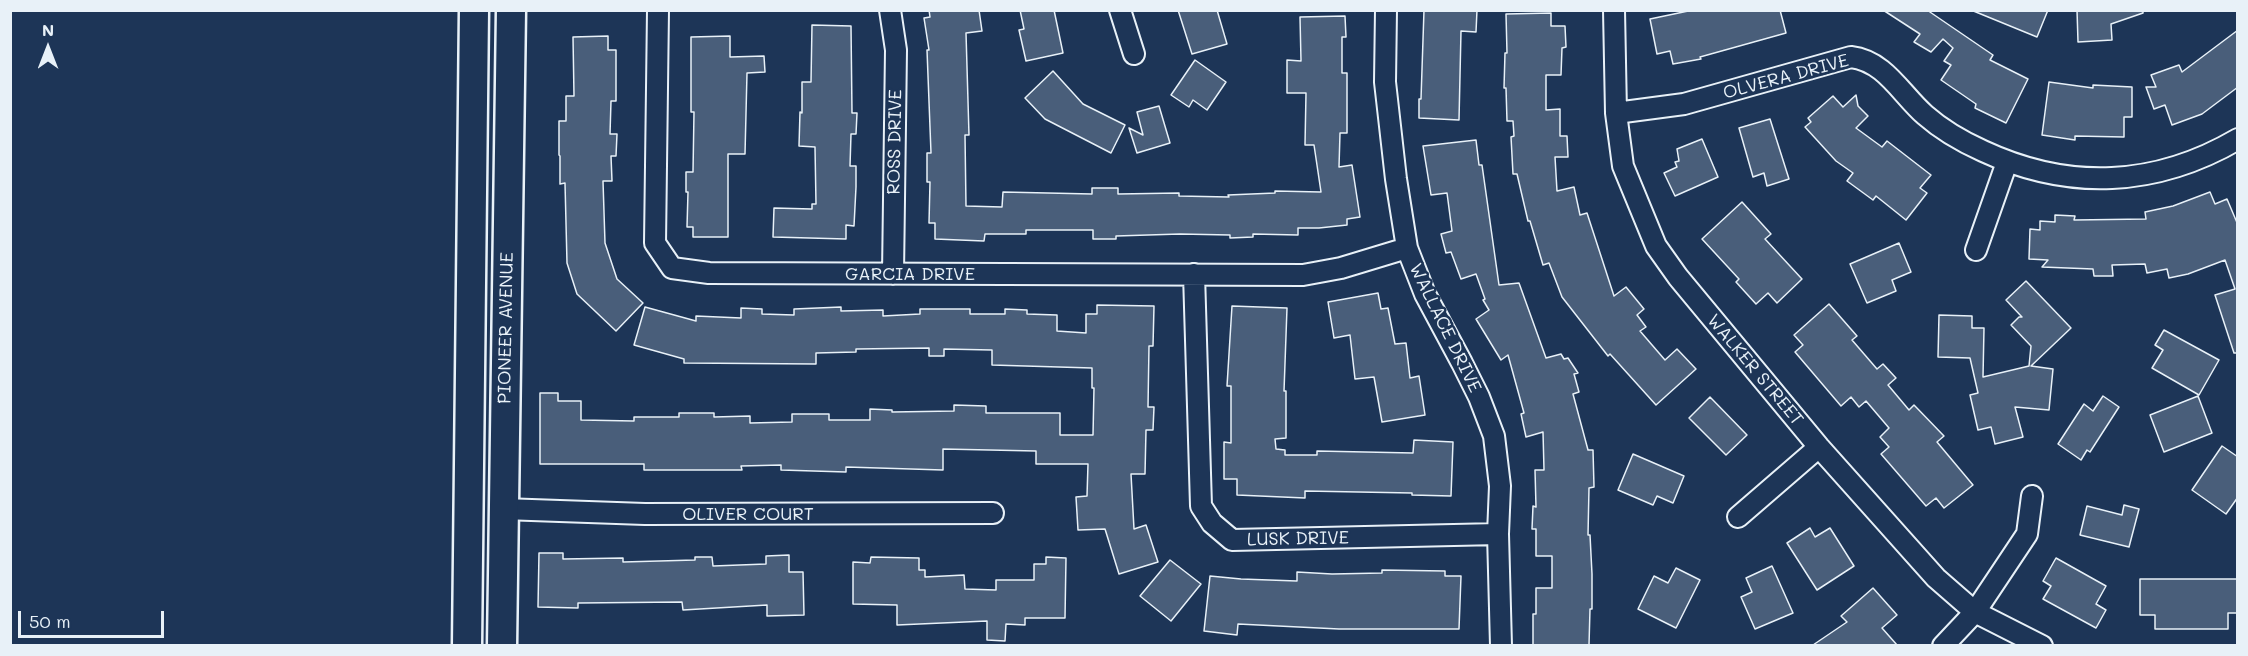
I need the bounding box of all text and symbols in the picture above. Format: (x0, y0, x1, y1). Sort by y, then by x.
north arrow (18, 18, 78, 78)
text: N (42, 19, 54, 40)
street label: OLVERA DRIVE (1721, 50, 1851, 104)
street label: ROSS DRIVE (883, 89, 907, 195)
street label: PIONEER AVENUE (494, 252, 518, 404)
street label: WALLACE DRIVE (1404, 260, 1486, 396)
street label: GARCIA DRIVE (845, 263, 975, 285)
street label: WALKER STREET (1702, 310, 1808, 430)
street label: OLIVER COURT (682, 503, 814, 525)
street label: LUSK DRIVE (1247, 527, 1349, 551)
scale bar (21, 599, 166, 637)
text: 50 m (29, 609, 71, 633)

